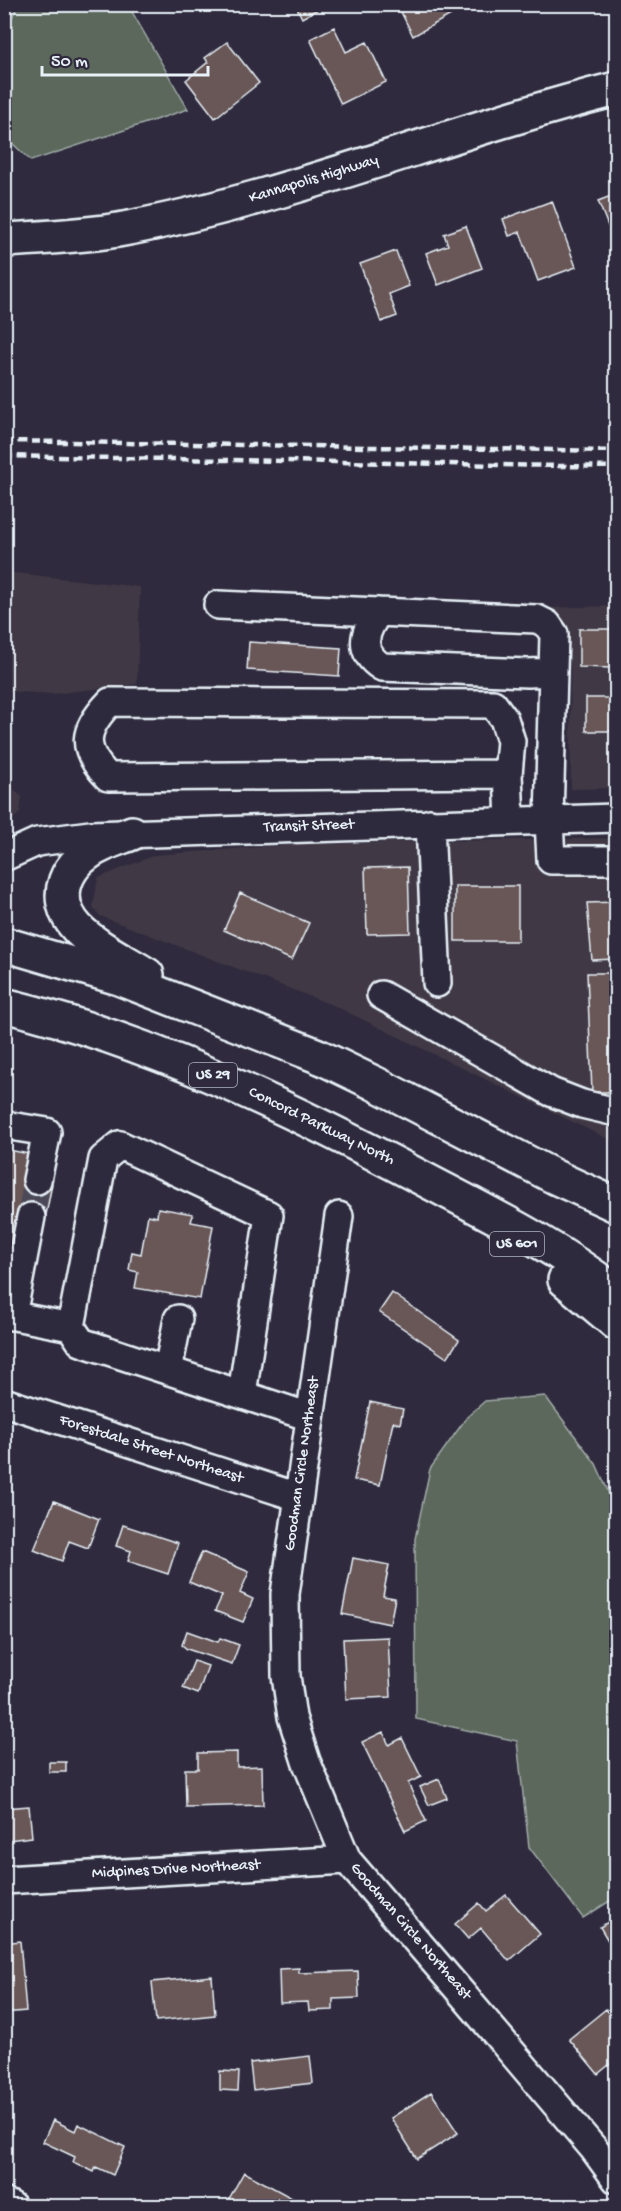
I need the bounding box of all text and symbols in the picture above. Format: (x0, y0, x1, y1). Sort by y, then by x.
scale bar (42, 39, 208, 77)
text: 50 m (51, 52, 88, 73)
street label: Kannapolis Highway (247, 151, 381, 209)
street label: Transit Street (262, 816, 356, 838)
road number: US 29 (189, 1063, 237, 1087)
street label: Concord Parkway North (245, 1083, 397, 1171)
road number: US 601 (490, 1232, 544, 1256)
street label: Goodman Circle Northeast (281, 1374, 325, 1552)
street label: Forestdale Street Northeast (56, 1411, 247, 1489)
street label: Midpines Drive Northeast (91, 1856, 262, 1884)
street label: Goodman Circle Northeast (345, 1859, 476, 2006)

